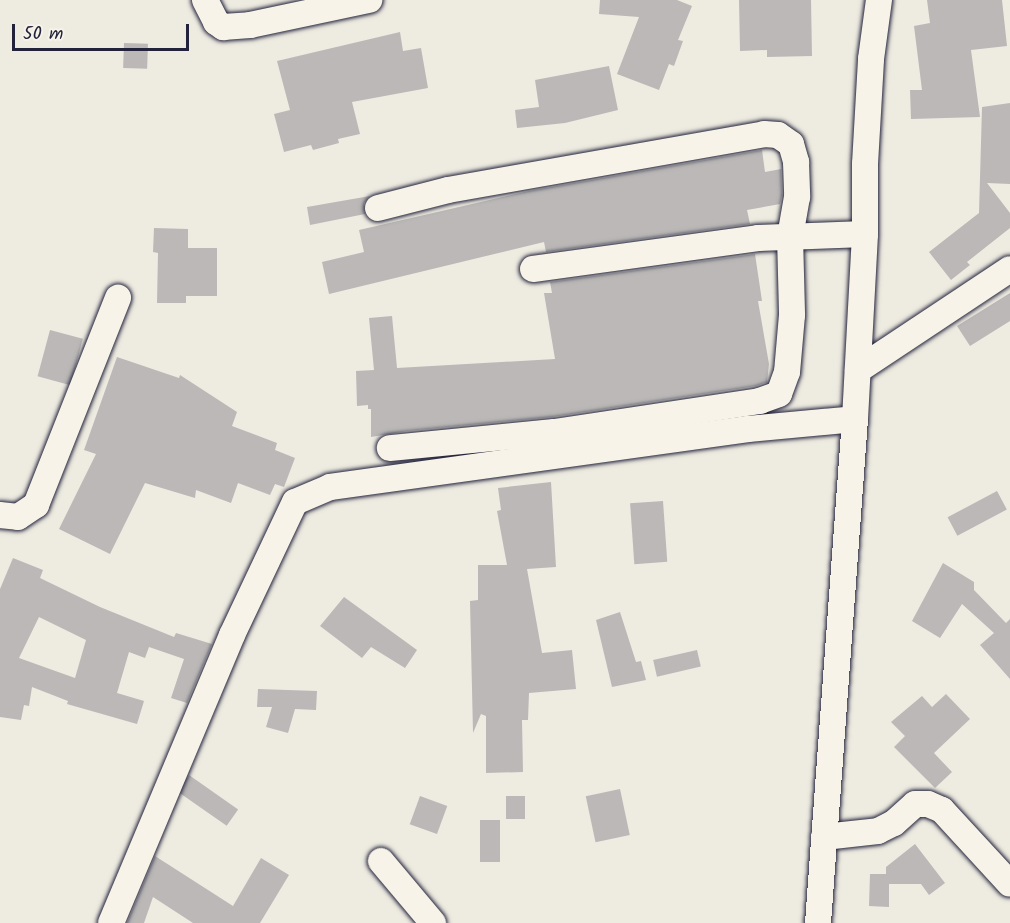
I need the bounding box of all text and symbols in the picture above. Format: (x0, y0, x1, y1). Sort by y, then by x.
scale bar (15, 12, 192, 50)
text: 50 m (23, 20, 63, 49)

